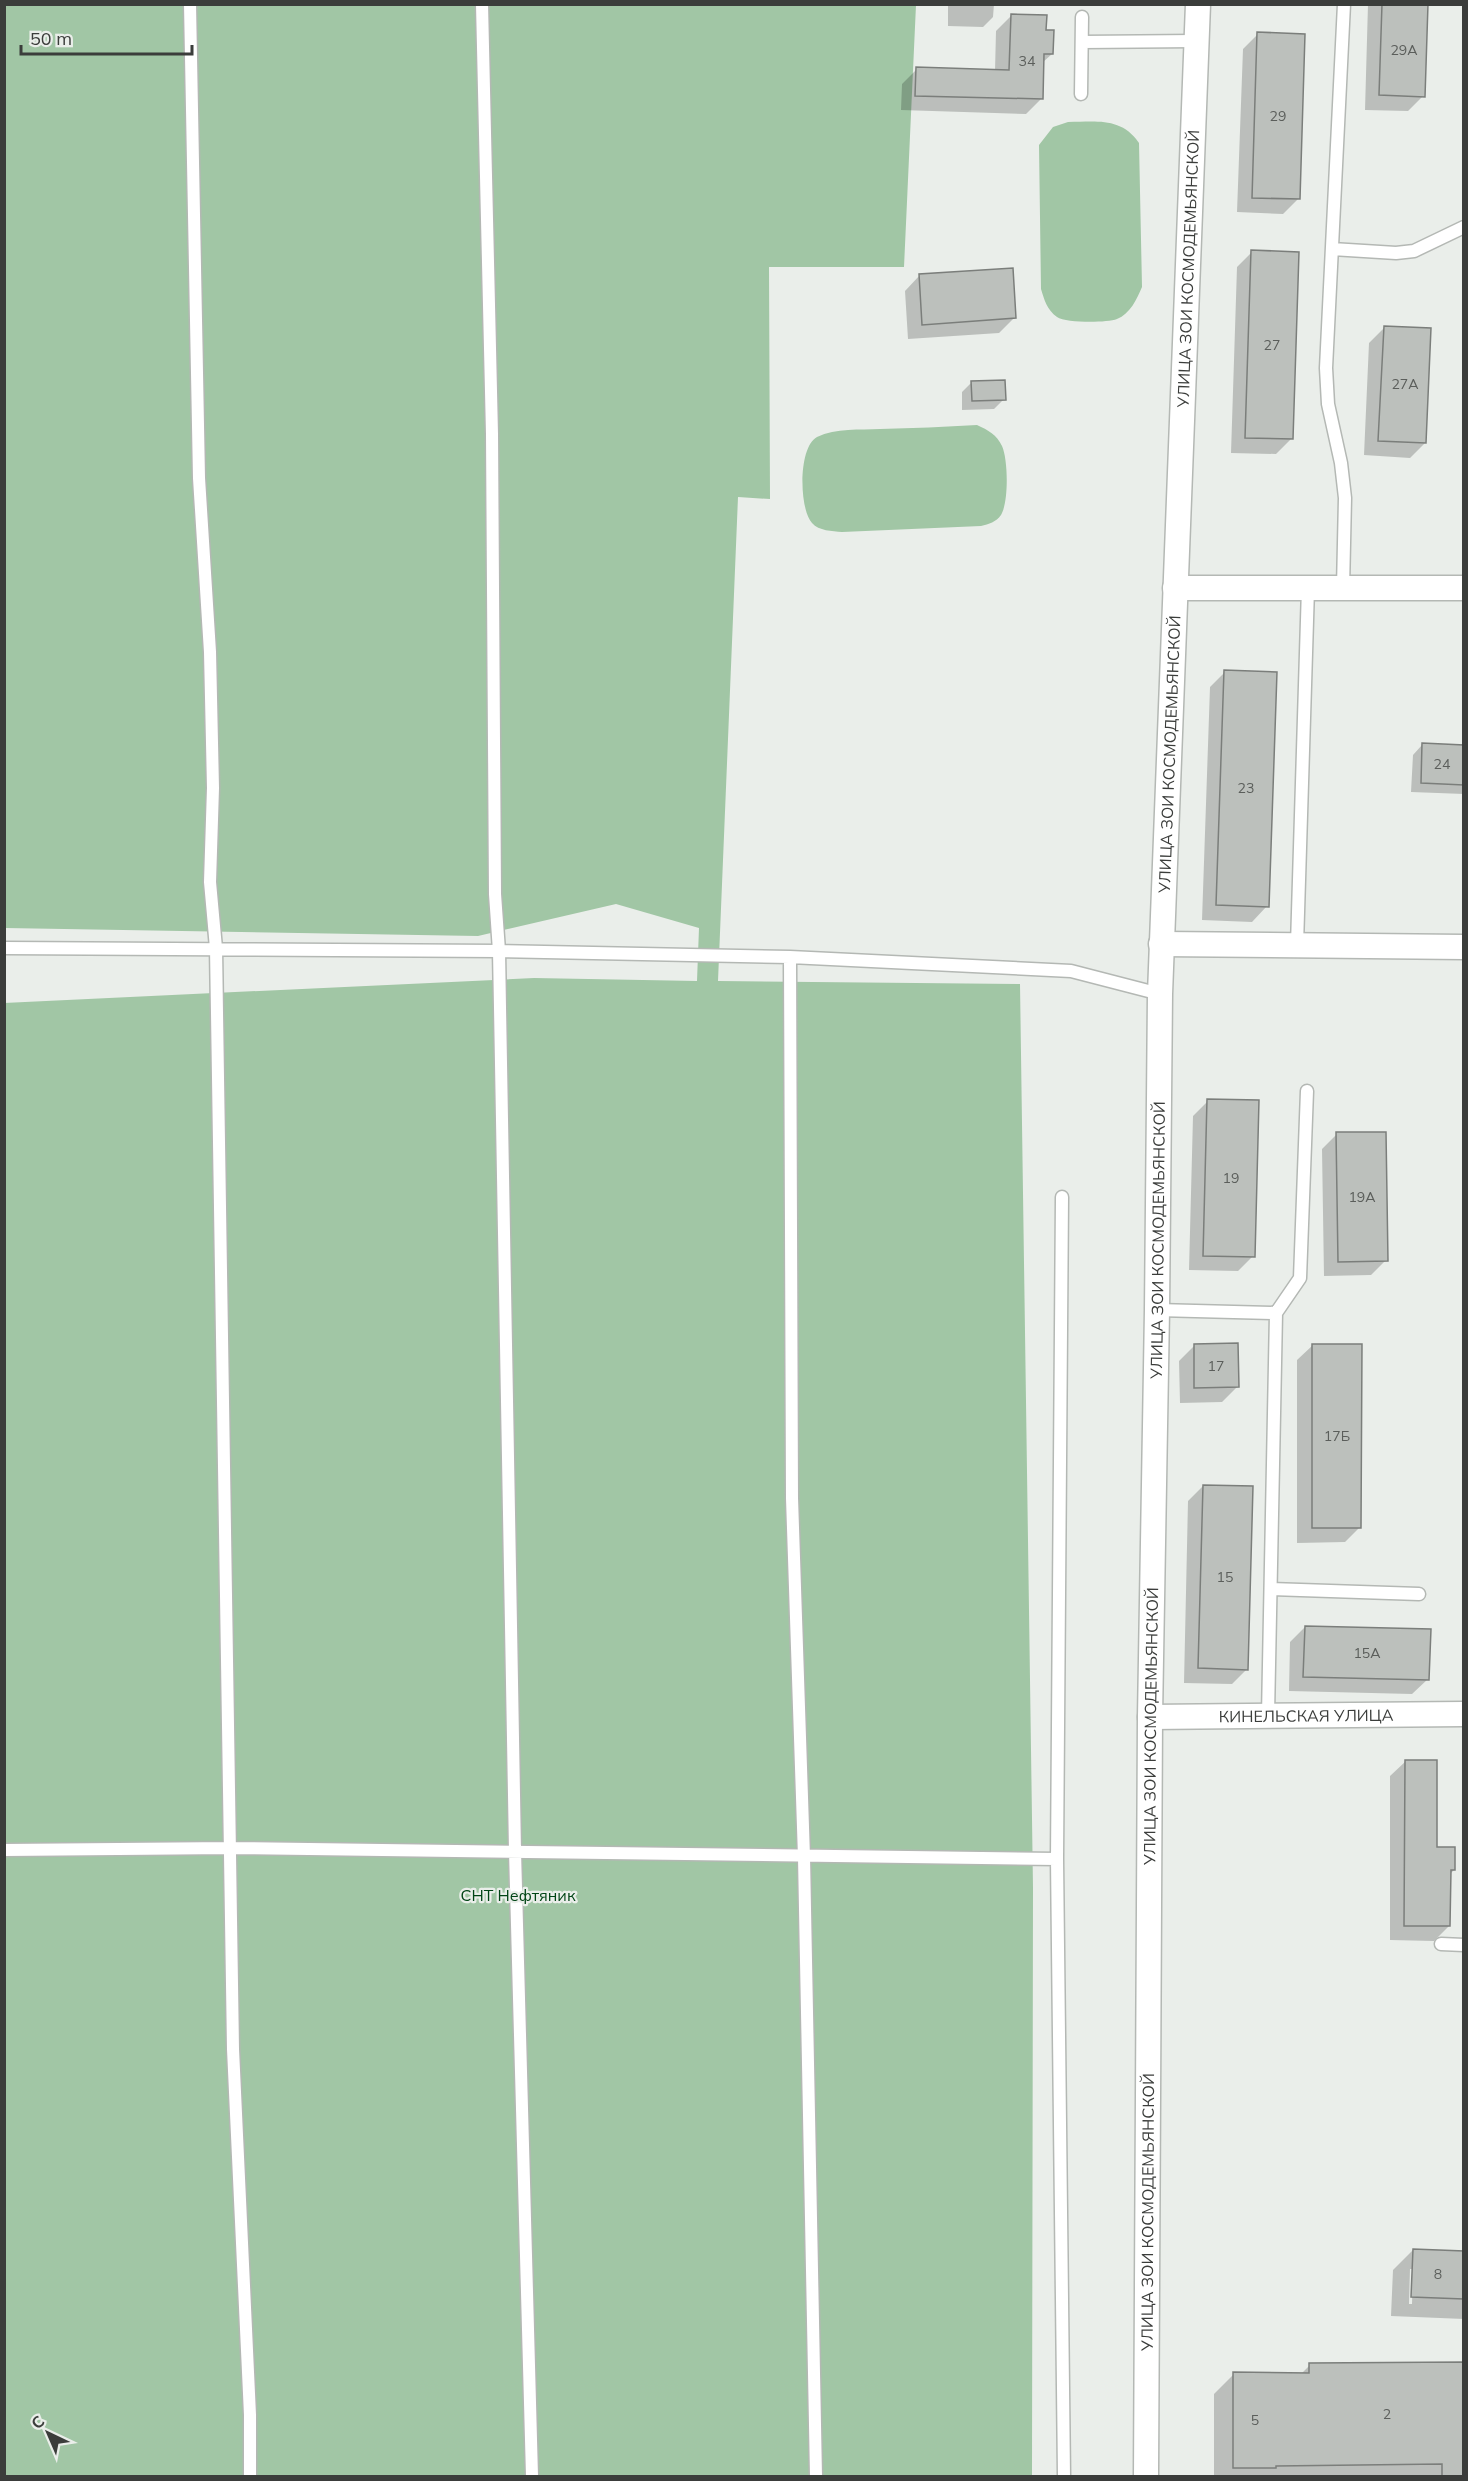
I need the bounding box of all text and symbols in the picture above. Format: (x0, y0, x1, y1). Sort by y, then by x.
scale bar (21, 18, 192, 56)
text: 50 m (30, 27, 72, 50)
house number: 29А (1390, 41, 1418, 59)
house number: 34 (1019, 52, 1036, 70)
house number: 29 (1270, 107, 1286, 125)
street label: УЛИЦА ЗОИ КОСМОДЕМЬЯНСКОЙ (1172, 129, 1203, 409)
house number: 27 (1264, 336, 1280, 354)
house number: 27А (1391, 375, 1419, 393)
street label: УЛИЦА ЗОИ КОСМОДЕМЬЯНСКОЙ (1154, 615, 1185, 894)
house number: 24 (1434, 755, 1451, 773)
house number: 23 (1238, 779, 1254, 797)
street label: УЛИЦА ЗОИ КОСМОДЕМЬЯНСКОЙ (1146, 1101, 1169, 1380)
house number: 19 (1223, 1169, 1239, 1187)
house number: 19А (1348, 1188, 1376, 1206)
house number: 17 (1208, 1357, 1224, 1375)
house number: 17Б (1324, 1427, 1350, 1445)
house number: 15 (1217, 1568, 1233, 1586)
street label: УЛИЦА ЗОИ КОСМОДЕМЬЯНСКОЙ (1139, 1587, 1162, 1866)
house number: 15А (1353, 1644, 1381, 1662)
street label: КИНЕЛЬСКАЯ УЛИЦА (1219, 1705, 1394, 1726)
park label: СНТ Нефтяник (461, 1885, 576, 1905)
street label: УЛИЦА ЗОИ КОСМОДЕМЬЯНСКОЙ (1137, 2073, 1158, 2352)
house number: 8 (1434, 2265, 1442, 2283)
north arrow (18, 2403, 78, 2463)
house number: 2 (1383, 2405, 1391, 2423)
text: С (27, 2411, 48, 2433)
house number: 5 (1251, 2411, 1259, 2429)

